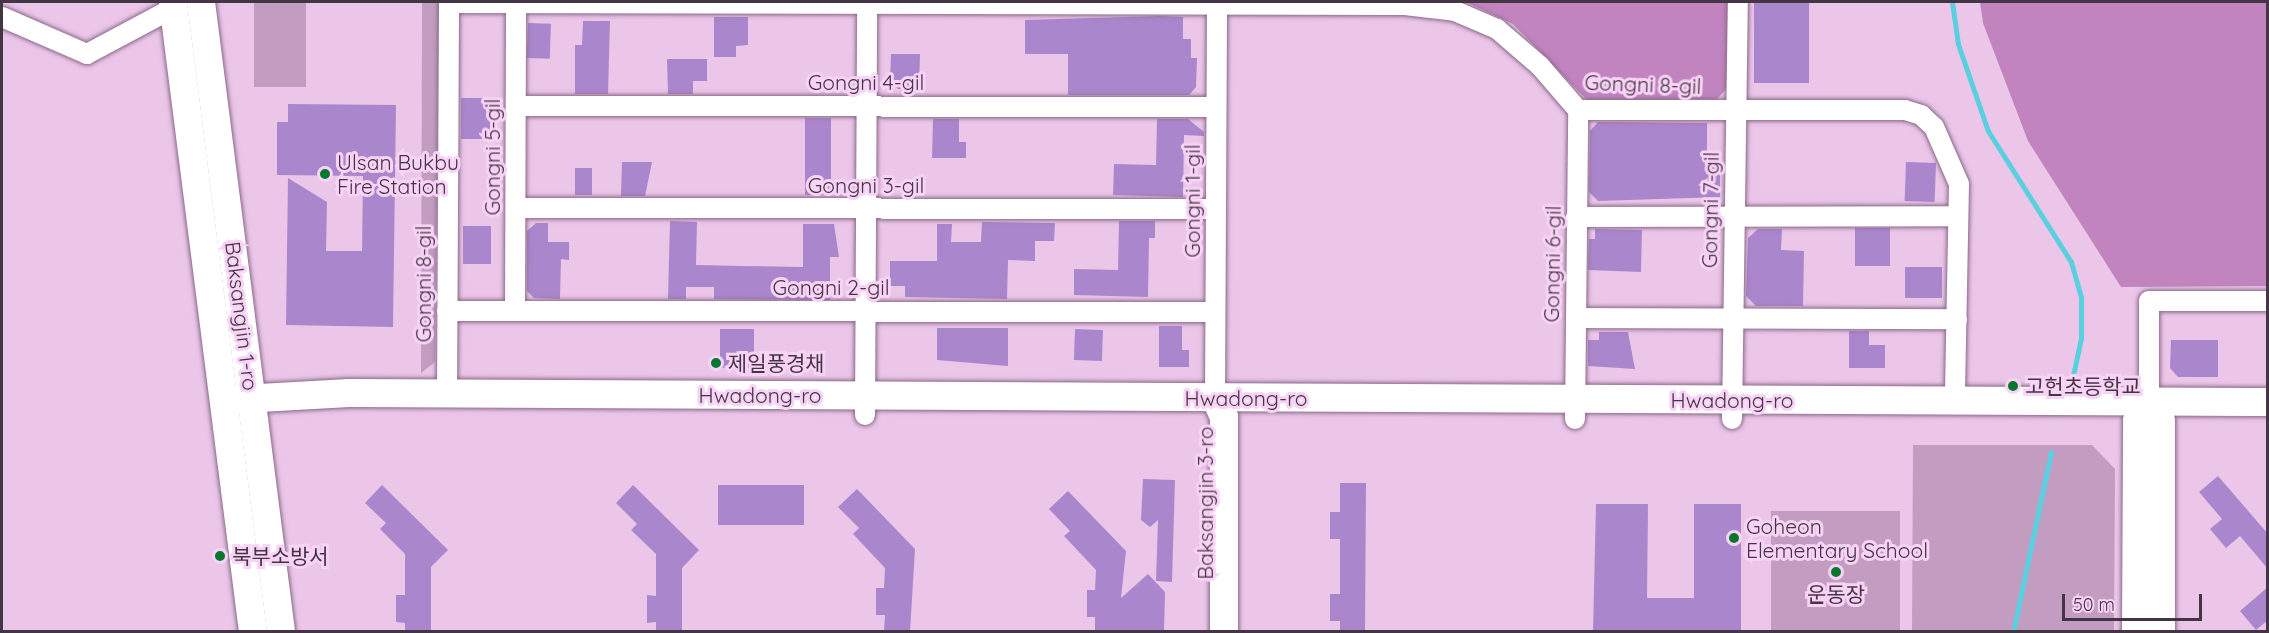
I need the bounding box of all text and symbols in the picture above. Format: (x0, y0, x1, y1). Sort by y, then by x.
street label: Gongni 4-gil (808, 69, 924, 95)
street label: Gongni 8-gil (1584, 69, 1702, 99)
street label: Gongni 5-gil (479, 99, 505, 215)
street label: Gongni 1-gil (1179, 144, 1205, 258)
place label: Ulsan Bukbu Fire Station (337, 149, 459, 199)
street label: Gongni 7-gil (1696, 152, 1724, 268)
marker: Ulsan Bukbu Fire Station (318, 167, 332, 181)
street label: Gongni 3-gil (808, 172, 924, 198)
street label: Gongni 6-gil (1538, 205, 1566, 323)
street label: Gongni 8-gil (410, 226, 436, 342)
street label: Baksangjin 1-ro (220, 240, 264, 392)
street label: Gongni 2-gil (772, 274, 890, 300)
place label: 제일풍경채 (728, 350, 825, 376)
marker: 제일풍경채 (709, 356, 723, 370)
place label: 고헌초등학교 (2025, 373, 2141, 399)
marker: 고헌초등학교 (2006, 379, 2020, 393)
street label: Hwadong-ro (699, 382, 821, 408)
street label: Hwadong-ro (1185, 385, 1307, 411)
street label: Hwadong-ro (1671, 387, 1793, 413)
street label: Baksangjin 3-ro (1192, 426, 1218, 580)
place label: Goheon Elementary School (1746, 513, 1928, 563)
marker: Goheon Elementary School (1727, 531, 1741, 545)
place label: 북부소방서 (232, 543, 329, 569)
marker: 북부소방서 (213, 549, 227, 563)
marker: 운동장 (1829, 565, 1843, 579)
place label: 운동장 (1807, 581, 1865, 607)
scale bar (2065, 582, 2204, 620)
text: 50 m (2073, 593, 2115, 616)

